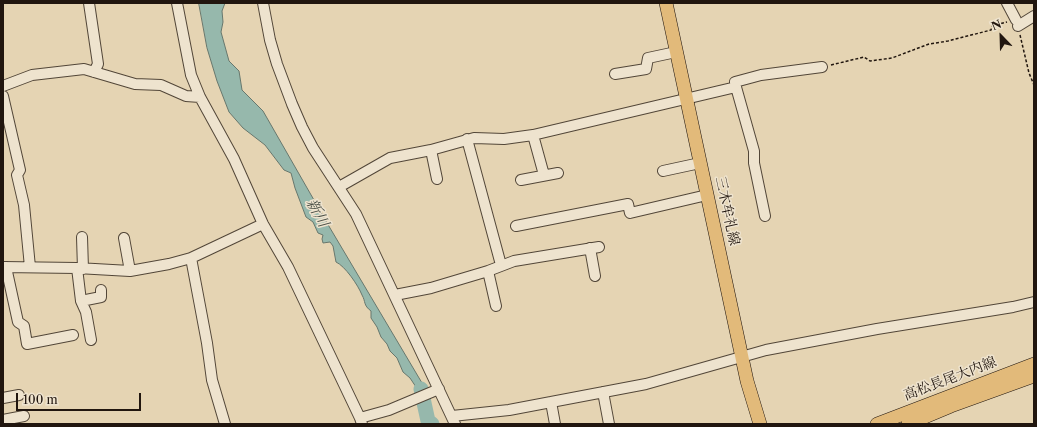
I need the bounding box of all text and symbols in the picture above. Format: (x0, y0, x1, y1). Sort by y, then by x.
north arrow (981, 16, 1021, 56)
text: N (989, 17, 1003, 33)
street label: 三木牟礼線 (712, 175, 742, 247)
water label: 新川 (302, 196, 332, 230)
street label: 高松長尾大内線 (901, 354, 999, 404)
scale bar (18, 385, 143, 411)
text: 100 m (23, 392, 58, 407)

